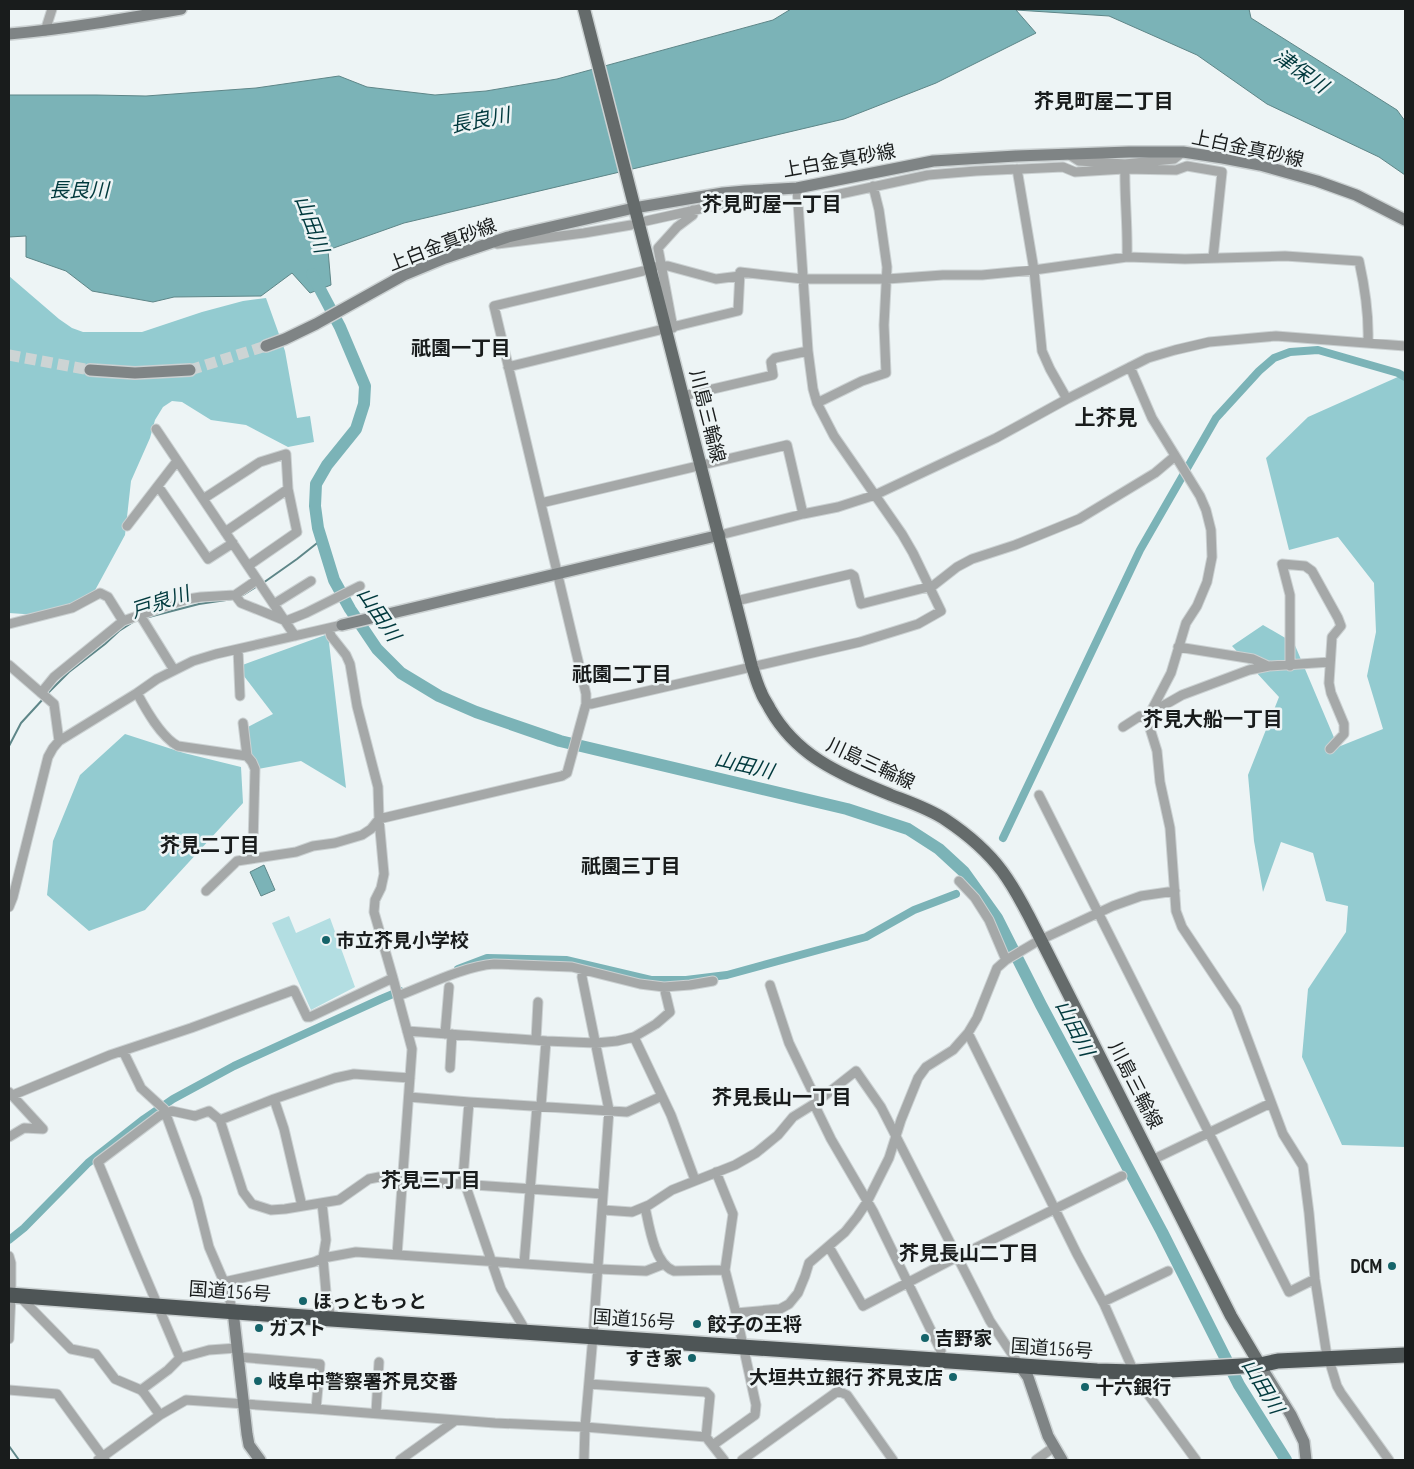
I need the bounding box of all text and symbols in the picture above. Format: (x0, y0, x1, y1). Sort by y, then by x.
water label: 津保川 (1269, 43, 1335, 100)
district label: 芥見町屋二丁目 (1034, 88, 1174, 114)
water label: 長良川 (448, 101, 514, 138)
street label: 上白金真砂線 (1190, 124, 1306, 172)
street label: 上白金真砂線 (781, 138, 897, 182)
water label: 長良川 (49, 177, 111, 203)
water label: 山田川 (289, 191, 336, 259)
district label: 芥見町屋一丁目 (702, 191, 842, 217)
street label: 上白金真砂線 (384, 212, 500, 276)
district label: 祇園一丁目 (411, 335, 511, 361)
street label: 川島三輪線 (685, 367, 731, 465)
district label: 上芥見 (1075, 404, 1138, 431)
water label: 戸泉川 (127, 580, 194, 624)
water label: 山田川 (351, 582, 408, 648)
district label: 祇園二丁目 (572, 661, 672, 687)
district label: 芥見大船一丁目 (1143, 706, 1283, 732)
street label: 川島三輪線 (823, 732, 919, 794)
water label: 山田川 (712, 746, 778, 785)
district label: 芥見二丁目 (160, 832, 260, 858)
district label: 祇園三丁目 (581, 853, 681, 879)
place label: 市立芥見小学校 (336, 928, 469, 952)
marker: 市立芥見小学校 (320, 934, 332, 946)
water label: 山田川 (1050, 995, 1101, 1062)
street label: 川島三輪線 (1104, 1037, 1168, 1133)
district label: 芥見長山一丁目 (712, 1084, 852, 1110)
district label: 芥見三丁目 (381, 1167, 481, 1193)
district label: 芥見長山二丁目 (899, 1240, 1039, 1266)
place label: DCM (1351, 1254, 1382, 1278)
marker: DCM (1386, 1260, 1398, 1272)
street label: 国道156号 (188, 1276, 272, 1306)
place label: ほっともっと (313, 1289, 427, 1313)
marker: ほっともっと (297, 1295, 309, 1307)
street label: 国道156号 (592, 1304, 676, 1334)
place label: 餃子の王将 (707, 1312, 802, 1336)
place label: ガスト (269, 1316, 326, 1340)
marker: 餃子の王将 (691, 1318, 703, 1330)
marker: ガスト (253, 1322, 265, 1334)
place label: 吉野家 (935, 1326, 992, 1350)
marker: 吉野家 (919, 1332, 931, 1344)
street label: 国道156号 (1010, 1333, 1094, 1363)
place label: すき家 (625, 1346, 682, 1370)
marker: すき家 (686, 1352, 698, 1364)
water label: 山田川 (1236, 1354, 1291, 1420)
place label: 大垣共立銀行 芥見支店 (749, 1365, 943, 1389)
place label: 岐阜中警察署芥見交番 (268, 1369, 458, 1393)
marker: 大垣共立銀行 芥見支店 (947, 1371, 959, 1383)
marker: 岐阜中警察署芥見交番 (252, 1375, 264, 1387)
place label: 十六銀行 (1095, 1375, 1171, 1399)
marker: 十六銀行 (1079, 1381, 1091, 1393)

